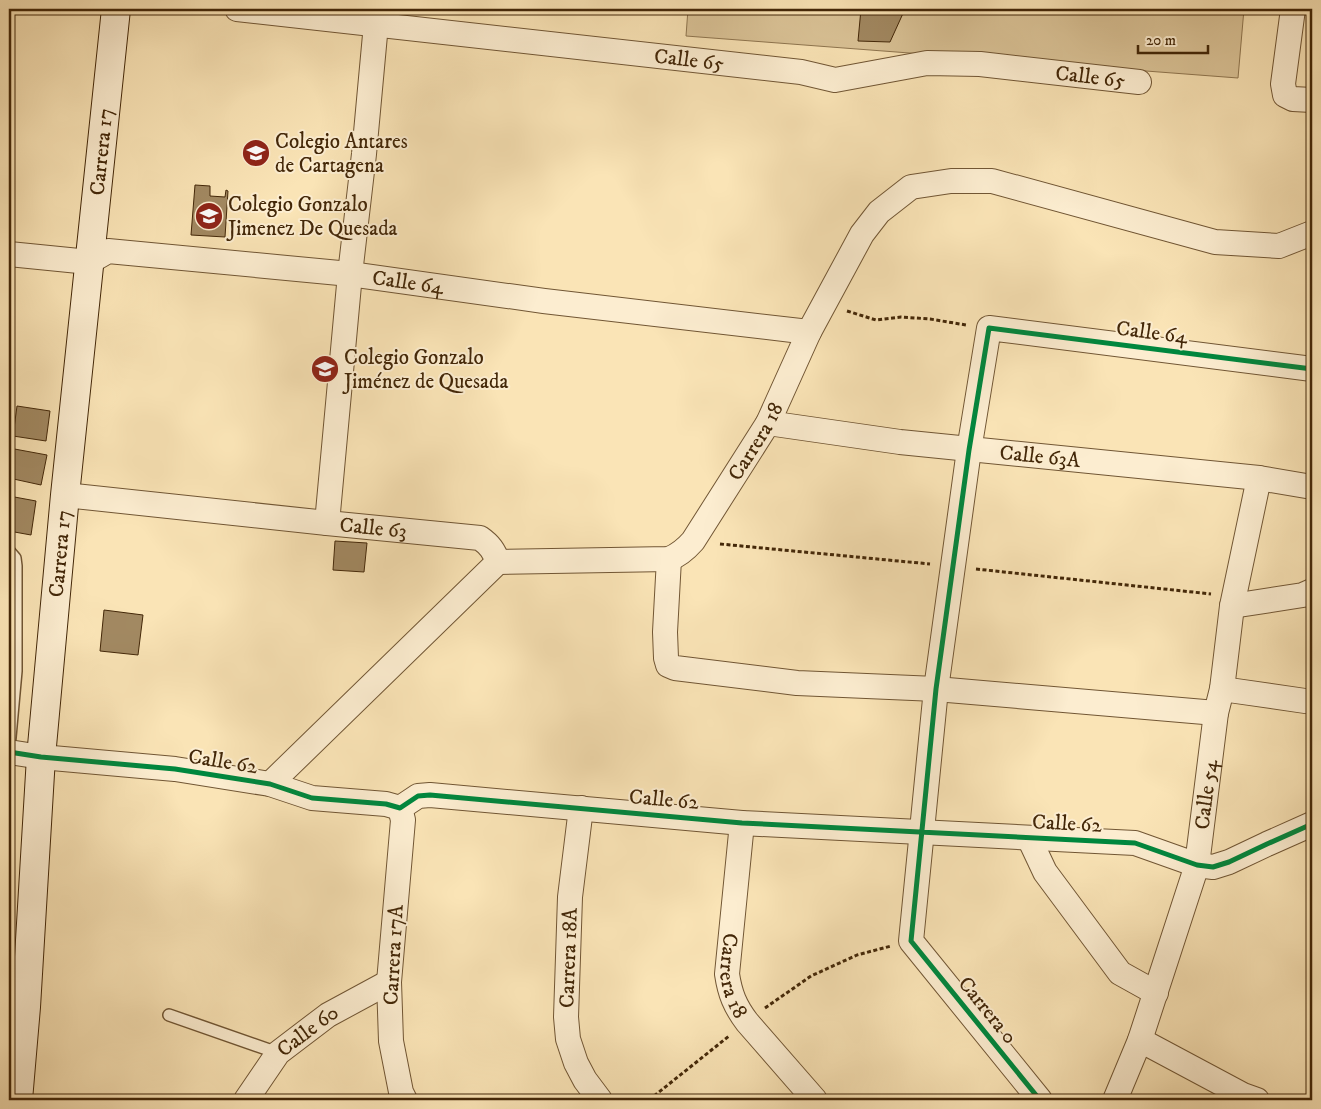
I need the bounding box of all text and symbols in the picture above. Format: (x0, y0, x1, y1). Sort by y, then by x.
scale bar (1138, 22, 1208, 54)
text: 20 m (1146, 31, 1176, 50)
street label: Calle 65 (653, 44, 725, 77)
street label: Calle 65 (1054, 61, 1126, 94)
street label: Carrera 17 (85, 107, 119, 197)
place label: Colegio Antares de Cartagena (275, 129, 408, 179)
school or university icon: Colegio Antares de Cartagena (241, 138, 271, 168)
place label: Colegio Gonzalo Jimenez De Quesada (226, 192, 398, 242)
school or university icon: Colegio Gonzalo Jimenez De Quesada (194, 201, 224, 231)
street label: Calle 64 (371, 265, 446, 301)
street label: Calle 64 (1115, 316, 1190, 350)
place label: Colegio Gonzalo Jiménez de Quesada (342, 345, 508, 395)
school or university icon: Colegio Gonzalo Jiménez de Quesada (310, 354, 340, 384)
street label: Carrera 18 (723, 399, 789, 486)
street label: Calle 63A (998, 440, 1082, 474)
street label: Carrera 17 (44, 509, 78, 598)
street label: Calle 63 (338, 512, 408, 545)
street label: Calle 62 (186, 744, 260, 780)
street label: Calle 54 (1190, 757, 1224, 831)
street label: Calle 62 (628, 784, 701, 816)
street label: Calle 62 (1031, 809, 1103, 839)
street label: Carrera 17A (378, 904, 410, 1006)
street label: Carrera 18A (554, 907, 584, 1008)
street label: Carrera 18 (713, 932, 753, 1024)
street label: Carrera 0 (952, 971, 1022, 1050)
street label: Calle 60 (272, 1000, 343, 1063)

